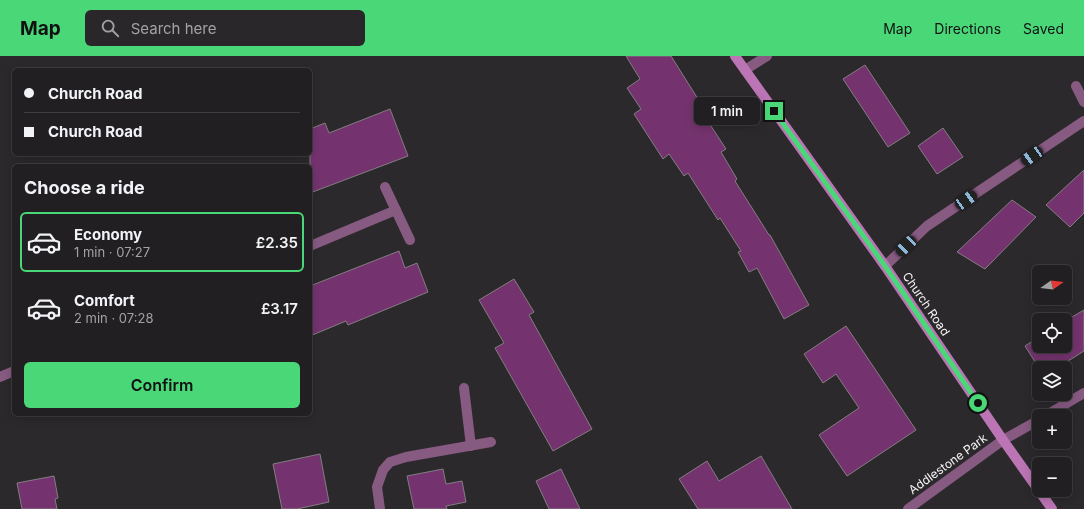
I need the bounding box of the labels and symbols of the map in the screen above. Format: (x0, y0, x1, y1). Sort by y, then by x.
callout: 1 min (694, 97, 760, 125)
route end (765, 102, 783, 120)
car (1019, 144, 1045, 168)
car (953, 188, 979, 212)
car (893, 233, 919, 259)
north arrow (1032, 265, 1072, 305)
street label: Church Road (900, 269, 953, 338)
route start (969, 394, 987, 412)
street label: Addlestone Park (906, 430, 990, 497)

